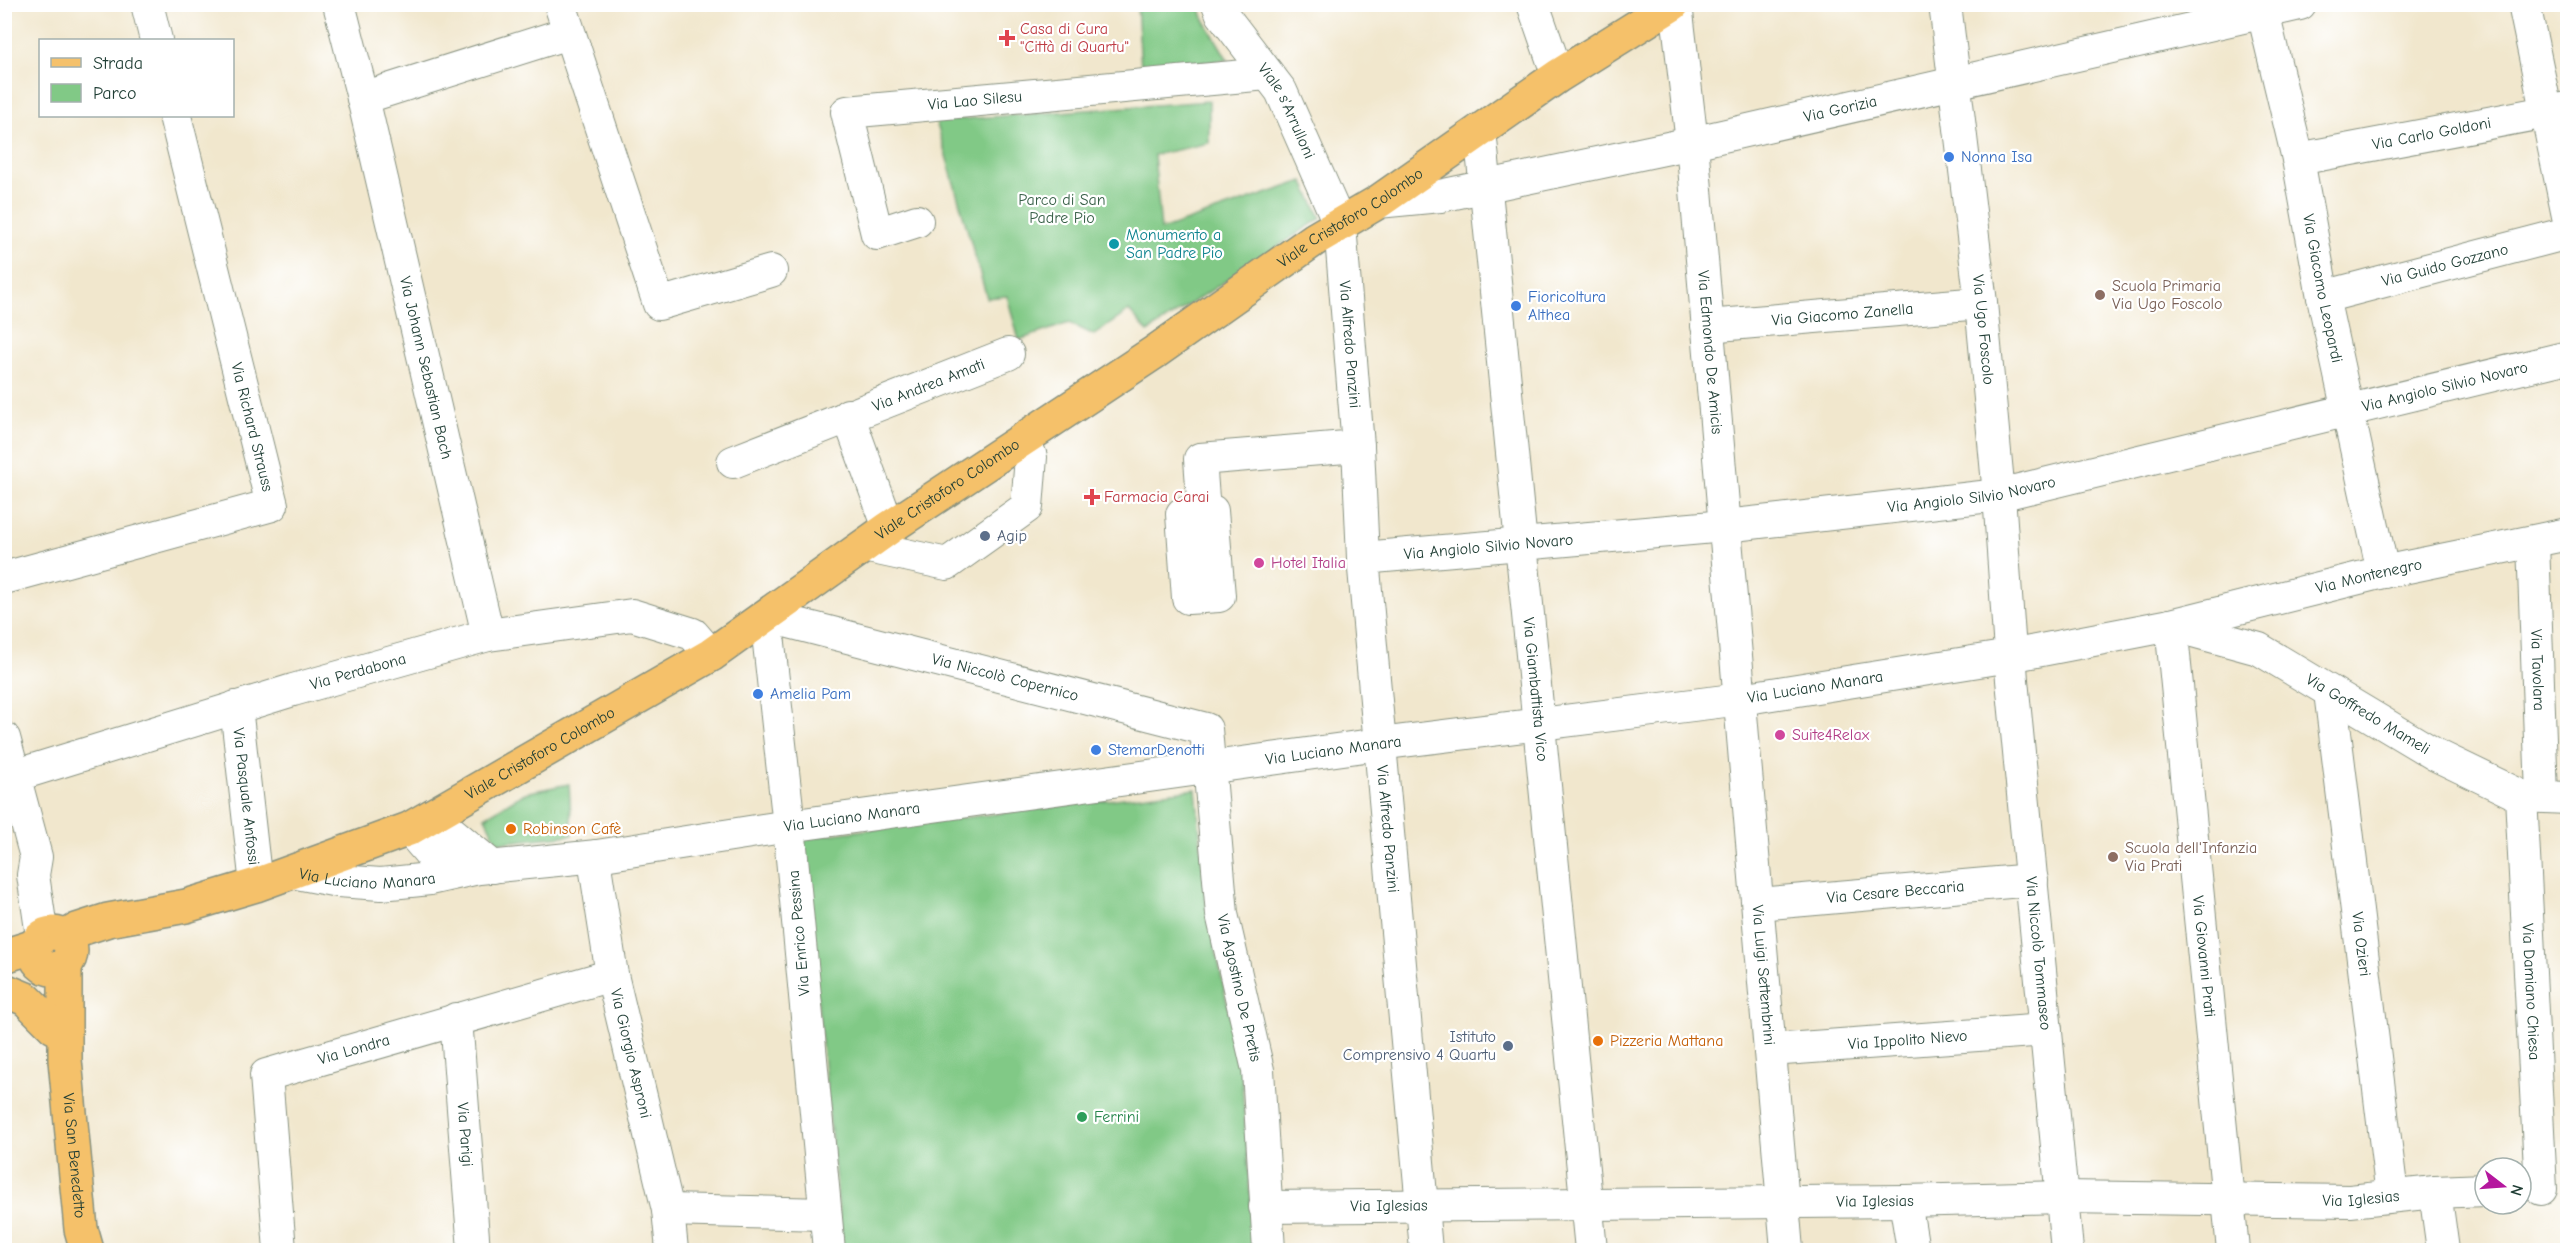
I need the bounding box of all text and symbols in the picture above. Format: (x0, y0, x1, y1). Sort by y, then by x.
place label: Casa di Cura "Città di Quartu" (1020, 20, 1129, 56)
marker: Casa di Cura "Città di Quartu" (998, 29, 1016, 47)
legend (39, 39, 234, 117)
text: Strada (93, 53, 143, 74)
street label: Viale s'Arrulloni (1254, 60, 1319, 161)
text: Parco (93, 83, 136, 104)
street label: Via Lao Silesu (927, 87, 1023, 114)
street label: Via Gorizia (1802, 92, 1879, 126)
street label: Via Carlo Goldoni (2371, 114, 2493, 154)
place label: Nonna Isa (1961, 148, 2032, 166)
marker: Nonna Isa (1942, 150, 1956, 164)
street label: Viale Cristoforo Colombo (1274, 164, 1427, 271)
park label: Parco di San Padre Pio (1018, 191, 1106, 227)
street label: Via Giacomo Leopardi (2299, 212, 2346, 365)
place label: Monumento a San Padre Pio (1126, 226, 1223, 262)
marker: Monumento a San Padre Pio (1107, 237, 1121, 251)
street label: Via Guido Gozzano (2380, 240, 2510, 290)
street label: Via Edmondo De Amicis (1694, 270, 1726, 435)
street label: Via Ugo Foscolo (1969, 274, 1998, 386)
street label: Via Johann Sebastian Bach (396, 275, 456, 461)
place label: Scuola Primaria Via Ugo Foscolo (2112, 277, 2223, 313)
street label: Via Alfredo Panzini (1336, 280, 1364, 409)
place label: Fioricoltura Althea (1528, 288, 1606, 324)
marker: Scuola Primaria Via Ugo Foscolo (2093, 288, 2107, 302)
marker: Fioricoltura Althea (1509, 299, 1523, 313)
street label: Via Giacomo Zanella (1771, 300, 1914, 330)
street label: Via Andrea Amati (870, 355, 987, 415)
street label: Via Angiolo Silvio Novaro (2360, 358, 2530, 416)
street label: Via Richard Strauss (227, 361, 277, 494)
street label: Viale Cristoforo Colombo (872, 435, 1023, 544)
street label: Via Angiolo Silvio Novaro (1886, 473, 2057, 517)
place label: Farmacia Carai (1104, 488, 1209, 506)
marker: Farmacia Carai (1085, 490, 1099, 504)
place label: Agip (997, 527, 1027, 545)
marker: Agip (978, 529, 992, 543)
street label: Via Angiolo Silvio Novaro (1403, 530, 1574, 563)
place label: Hotel Italia (1271, 554, 1346, 572)
street label: Via Montenegro (2314, 555, 2424, 597)
marker: Hotel Italia (1252, 556, 1266, 570)
street label: Via Giambattista Vico (1519, 616, 1552, 762)
street label: Via Tavolara (2527, 629, 2548, 711)
street label: Via Perdabona (308, 650, 408, 694)
street label: Via Niccolò Copernico (930, 650, 1081, 705)
street label: Via Luciano Manara (1746, 667, 1884, 707)
street label: Via Goffredo Mameli (2303, 670, 2433, 758)
place label: Amelia Pam (770, 685, 851, 703)
marker: Amelia Pam (751, 687, 765, 701)
street label: Viale Cristoforo Colombo (462, 703, 618, 804)
place label: Suite4Relax (1792, 726, 1870, 744)
street label: Via Pasquale Anfossi (229, 727, 263, 866)
marker: Suite4Relax (1773, 728, 1787, 742)
street label: Via Luciano Manara (1264, 732, 1403, 769)
place label: StemarDenotti (1108, 741, 1205, 759)
marker: StemarDenotti (1089, 743, 1103, 757)
street label: Via Alfredo Panzini (1373, 764, 1402, 893)
street label: Via Luciano Manara (783, 799, 921, 836)
place label: Robinson Cafè (523, 820, 621, 838)
marker: Robinson Cafè (504, 822, 518, 836)
place label: Scuola dell'Infanzia Via Prati (2125, 839, 2257, 875)
marker: Scuola dell'Infanzia Via Prati (2106, 850, 2120, 864)
street label: Via Luciano Manara (297, 865, 437, 893)
street label: Via Enrico Pessina (785, 869, 813, 997)
street label: Via Niccolò Tommaseo (2022, 876, 2055, 1031)
street label: Via Cesare Beccaria (1826, 877, 1965, 907)
street label: Via Giovanni Prati (2189, 895, 2219, 1018)
street label: Via Luigi Settembrini (1748, 904, 1778, 1046)
street label: Via Ozieri (2348, 911, 2374, 977)
street label: Via Agostino De Pretis (1213, 912, 1265, 1064)
street label: Via Damiano Chiesa (2518, 923, 2543, 1061)
street label: Via Giorgio Asproni (607, 987, 655, 1120)
street label: Via Ippolito Nievo (1847, 1027, 1968, 1053)
place label: Istituto Comprensivo 4 Quartu (1343, 1028, 1496, 1064)
street label: Via Londra (316, 1031, 392, 1068)
place label: Pizzeria Mattana (1610, 1032, 1723, 1050)
marker: Pizzeria Mattana (1591, 1034, 1605, 1048)
marker: Istituto Comprensivo 4 Quartu (1501, 1039, 1515, 1053)
street label: Via San Benedetto (59, 1092, 89, 1219)
street label: Via Parigi (454, 1102, 476, 1168)
place label: Ferrini (1094, 1108, 1139, 1126)
marker: Ferrini (1075, 1110, 1089, 1124)
north arrow (2473, 1156, 2533, 1216)
text: N (2506, 1182, 2527, 1198)
street label: Via Iglesias (2322, 1187, 2401, 1210)
street label: Via Iglesias (1836, 1192, 1914, 1211)
street label: Via Iglesias (1350, 1196, 1428, 1215)

